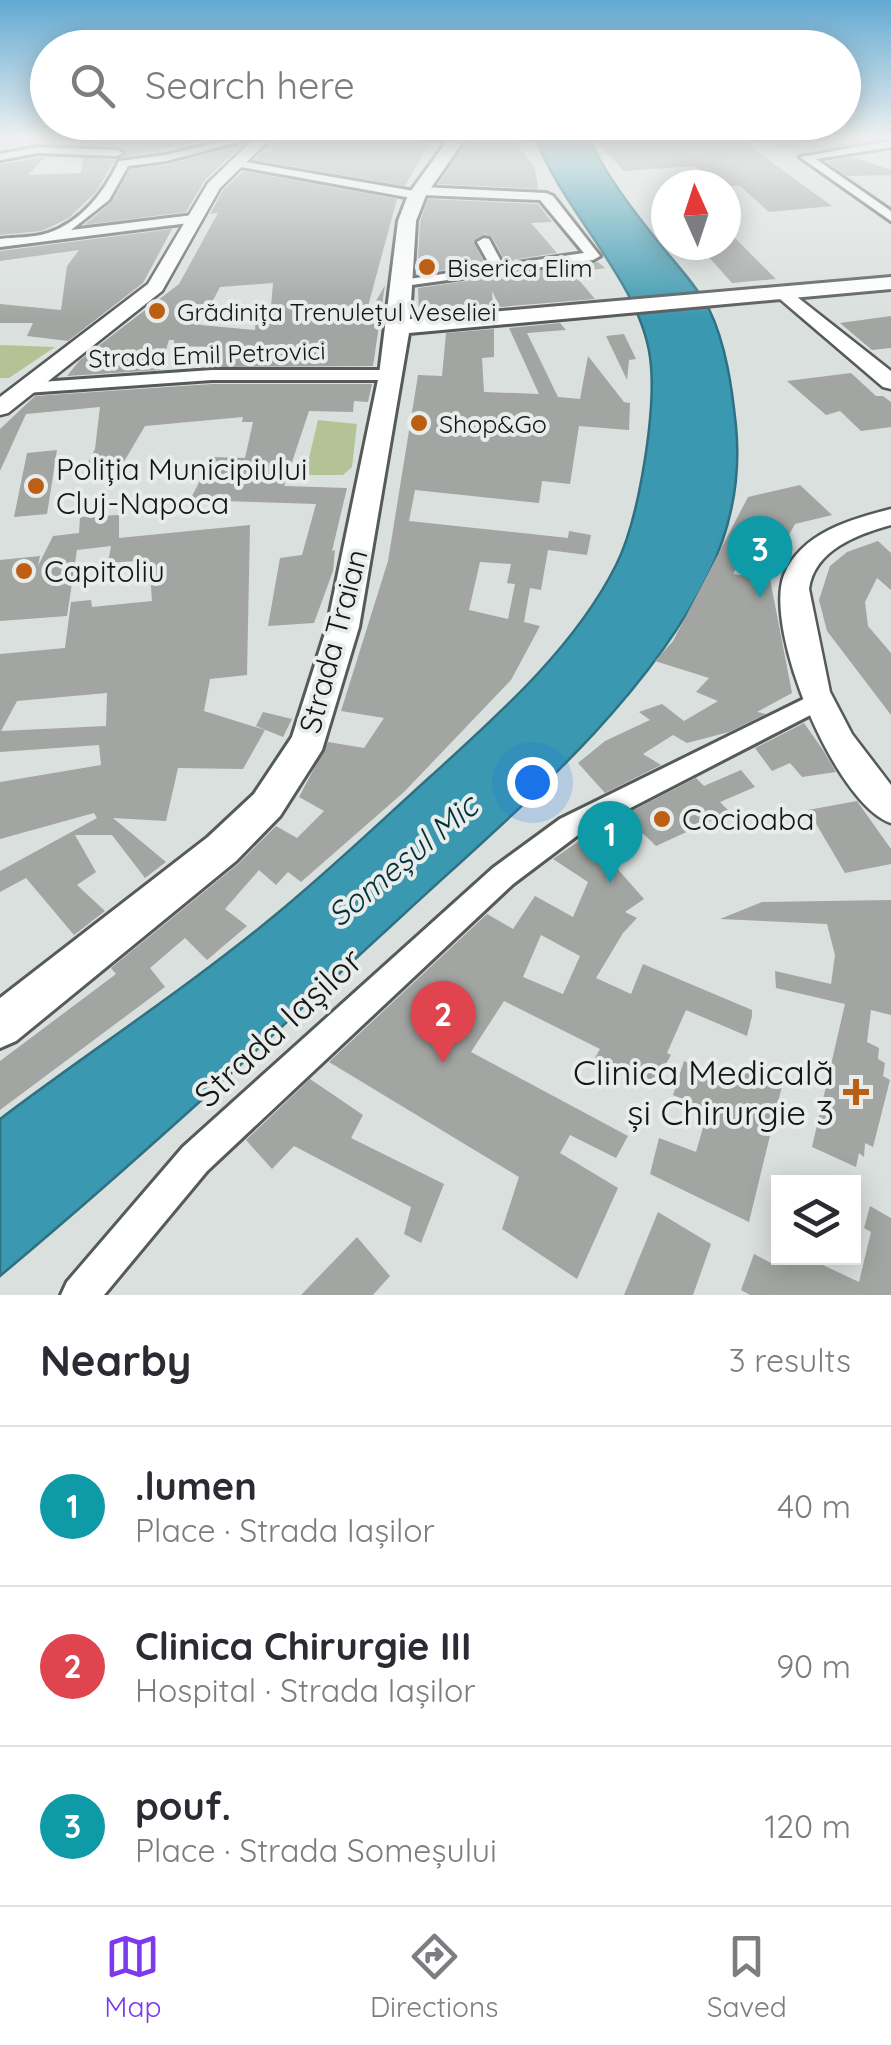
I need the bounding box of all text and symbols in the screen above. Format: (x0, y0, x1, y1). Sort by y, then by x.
search box (30, 30, 861, 140)
icon: search (65, 58, 120, 113)
text: Search here (145, 61, 355, 109)
north arrow (651, 170, 741, 260)
place label: Biserica Elim (447, 252, 592, 283)
marker: Biserica Elim (416, 256, 438, 278)
place label: Grădinița Trenulețul Veseliei (177, 296, 497, 327)
marker: Grădinița Trenulețul Veseliei (146, 300, 168, 322)
street label: Strada Emil Petrovici (88, 334, 326, 374)
place label: Shop&Go (439, 408, 547, 439)
marker: Shop&Go (408, 412, 430, 434)
place label: Poliția Municipiului Cluj-Napoca (56, 450, 308, 522)
marker: Poliția Municipiului Cluj-Napoca (25, 475, 47, 497)
pin: 3 (728, 516, 792, 598)
street label: Strada Traian (290, 545, 376, 737)
place label: Capitoliu (44, 552, 165, 590)
marker: Capitoliu (13, 560, 35, 582)
your location (507, 757, 558, 808)
water label: Someșul Mic (319, 783, 488, 934)
pin: 1 (578, 800, 642, 883)
place label: Cocioaba (682, 800, 814, 838)
marker: Cocioaba (651, 808, 673, 830)
street label: Strada Iașilor (185, 938, 371, 1116)
pin: 2 (410, 980, 476, 1063)
place label: Clinica Medicală și Chirurgie 3 (573, 1050, 834, 1134)
marker: Clinica Medicală și Chirurgie 3 (843, 1079, 869, 1105)
map controls (771, 1175, 861, 1265)
button: layers (771, 1175, 861, 1265)
text: Nearby (40, 1334, 191, 1387)
text: 3 results (729, 1340, 851, 1380)
text: .lumen (135, 1462, 257, 1510)
text: 1 (66, 1486, 79, 1526)
text: 40 m (777, 1486, 851, 1526)
text: Place · Strada Iașilor (135, 1510, 435, 1550)
text: Clinica Chirurgie III (135, 1622, 471, 1670)
text: 2 (63, 1646, 82, 1686)
text: 90 m (776, 1646, 851, 1686)
text: Hospital · Strada Iașilor (135, 1670, 476, 1710)
text: pouf. (135, 1782, 231, 1830)
text: 3 (64, 1806, 81, 1846)
text: 120 m (764, 1806, 851, 1846)
text: Place · Strada Someșului (135, 1830, 497, 1870)
tab: Map (104, 1929, 161, 2024)
tab: Directions (370, 1929, 498, 2024)
tab: Saved (707, 1929, 787, 2024)

